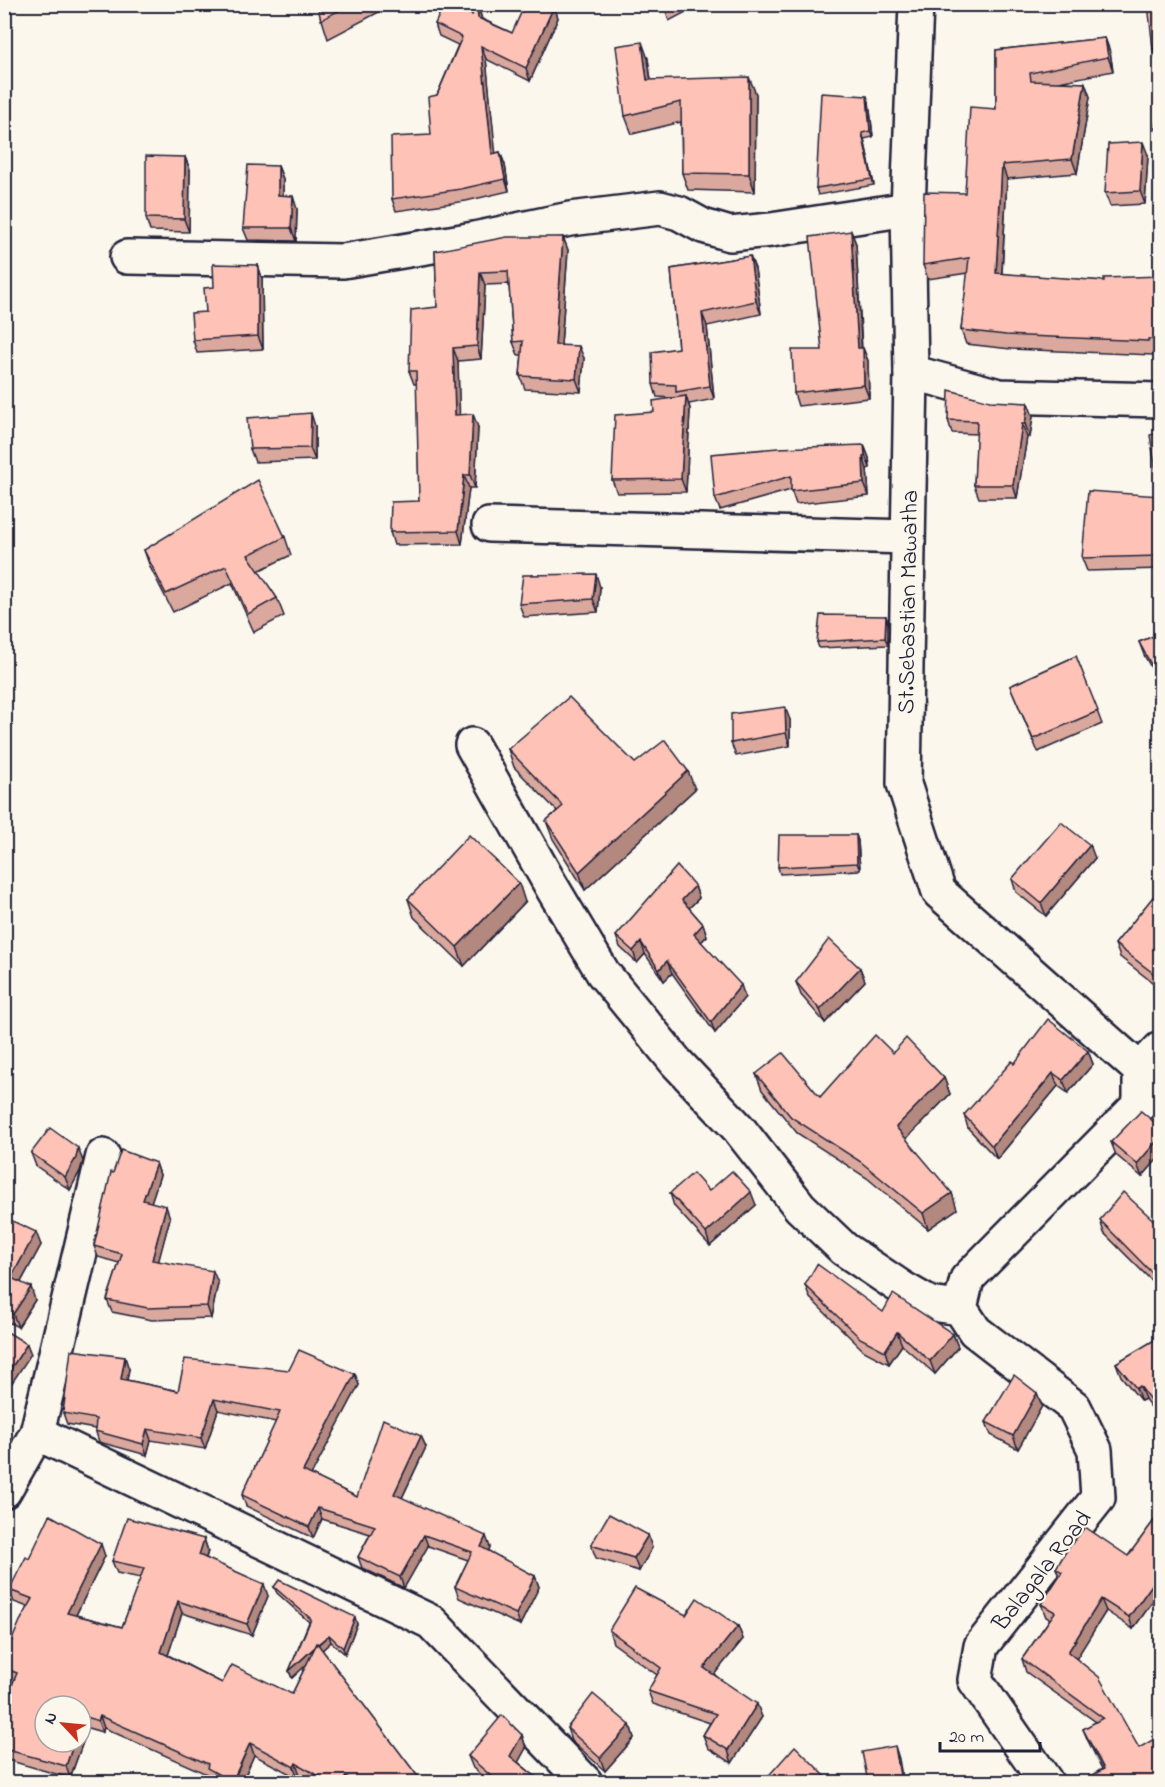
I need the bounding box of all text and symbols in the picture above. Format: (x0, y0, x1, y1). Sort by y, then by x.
street label: St.Sebastian Mawatha (890, 490, 929, 714)
street label: Balagala Road (984, 1503, 1102, 1640)
north arrow (33, 1694, 93, 1754)
text: N (38, 1708, 65, 1728)
scale bar (940, 1715, 1040, 1753)
text: 20 m (949, 1725, 984, 1751)

